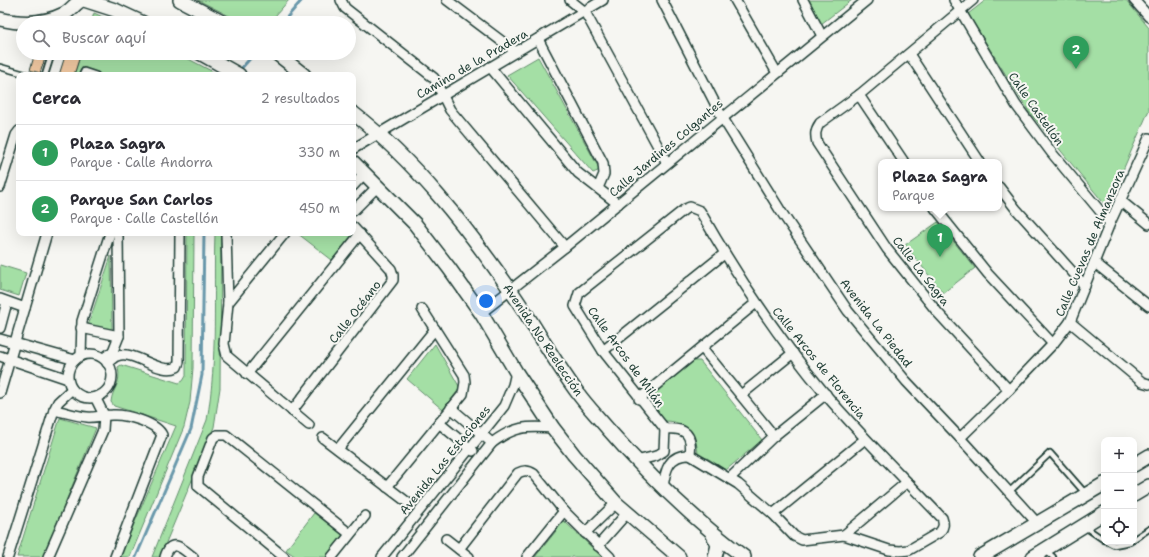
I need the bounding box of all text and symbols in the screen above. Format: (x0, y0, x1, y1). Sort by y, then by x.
search box (16, 16, 356, 60)
street label: Camino de la Pradera (414, 25, 531, 102)
icon: search (30, 27, 52, 49)
text: Buscar aquí (62, 28, 146, 48)
pin: 2 (1063, 36, 1089, 69)
street label: Calle Castellón (1005, 69, 1067, 149)
text: Cerca (32, 87, 81, 109)
text: 2 resultados (261, 90, 340, 107)
street label: Calle Jardines Colgantes (606, 96, 726, 200)
text: Plaza Sagra (70, 134, 165, 154)
text: 1 (42, 144, 48, 161)
text: 330 m (298, 144, 340, 161)
text: Parque · Calle Andorra (70, 154, 213, 171)
popup (878, 159, 1002, 211)
street label: Calle Cuevas de Almanzora (1052, 166, 1129, 319)
text: Plaza Sagra (892, 167, 988, 187)
text: Parque (892, 187, 935, 204)
text: Parque San Carlos (70, 190, 213, 210)
text: 2 (40, 200, 50, 217)
text: 450 m (299, 200, 340, 217)
text: Parque · Calle Castellón (70, 210, 218, 227)
pin: 1 (927, 224, 953, 257)
street label: Calle La Sagra (889, 233, 953, 309)
street label: Avenida La Piedad (836, 275, 916, 371)
street label: Calle Océano (325, 277, 385, 347)
street label: Avenida No Reelección (499, 281, 587, 399)
your location (476, 291, 496, 311)
street label: Calle Arcos de Milán (584, 303, 668, 411)
street label: Calle Arcos de Florencia (769, 304, 870, 423)
street label: Avenida Las Estaciones (396, 402, 494, 518)
map controls (1101, 437, 1137, 545)
button: + (1101, 437, 1137, 473)
button: − (1101, 473, 1137, 509)
button: locate (1101, 509, 1137, 545)

